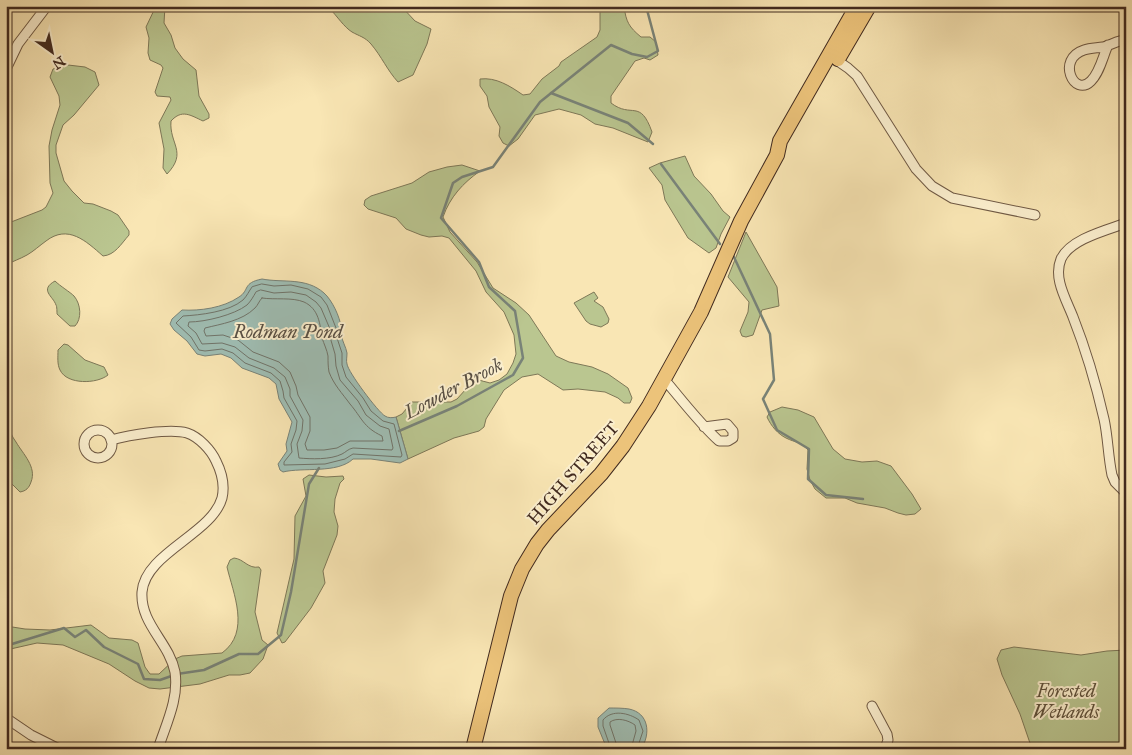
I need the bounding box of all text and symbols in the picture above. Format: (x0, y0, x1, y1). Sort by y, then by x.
north arrow (28, 28, 78, 78)
text: N (49, 52, 68, 73)
water label: Rodman Pond (232, 320, 344, 343)
water label: Lowder Brook (399, 353, 507, 424)
street label: HIGH STREET (522, 417, 624, 529)
park label: Forested Wetlands (1033, 680, 1100, 723)

